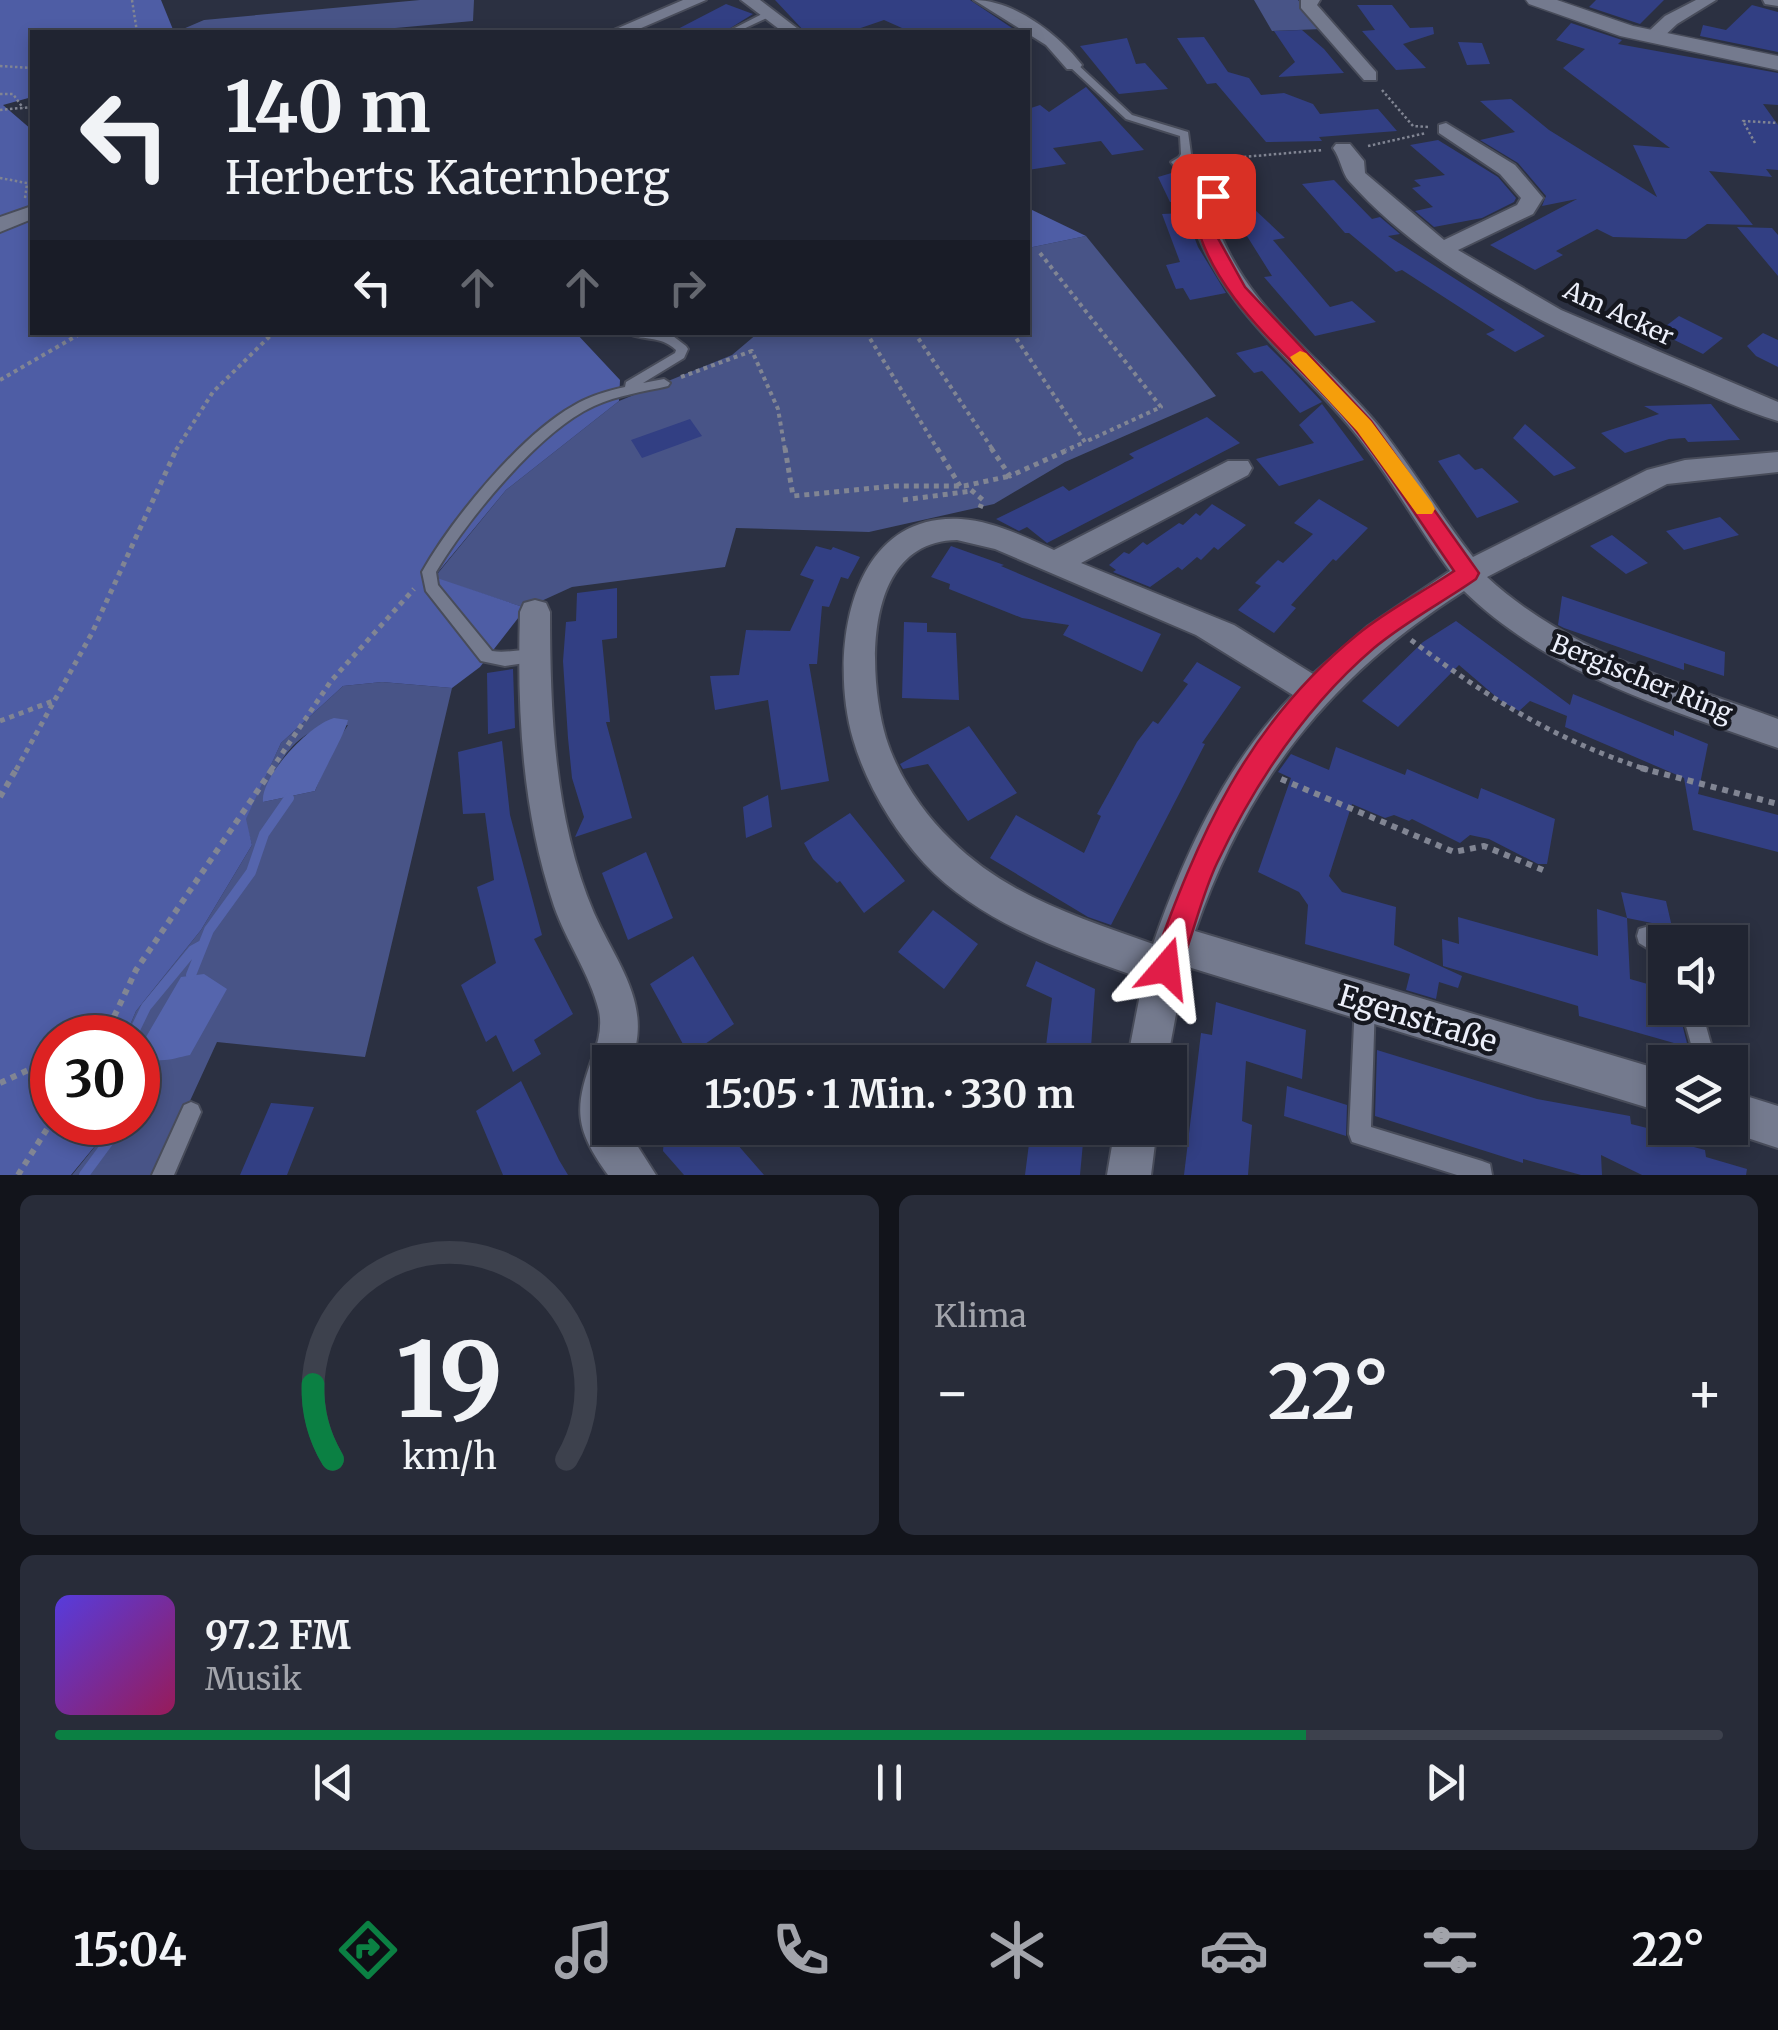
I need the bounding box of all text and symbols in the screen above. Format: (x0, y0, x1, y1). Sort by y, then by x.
text: 140 m (225, 63, 431, 151)
icon: left (60, 70, 190, 200)
text: Herberts Katernberg (225, 150, 670, 206)
pin (1171, 154, 1256, 239)
icon: arrive (1186, 169, 1241, 224)
icon: left (345, 260, 400, 315)
icon: ahead (450, 260, 505, 315)
icon: ahead (555, 260, 610, 315)
icon: right (660, 260, 715, 315)
street label: Am Acker (1558, 273, 1679, 352)
street label: Bergischer Ring (1547, 627, 1737, 729)
position arrow (1114, 916, 1218, 1020)
map controls (1648, 925, 1748, 1145)
button: sound (1648, 925, 1748, 1025)
street label: Egenstraße (1334, 976, 1502, 1060)
speed limit sign: 30 (30, 1015, 160, 1145)
button: layers (1648, 1045, 1748, 1145)
text: 15:05 · 1 Min. · 330 m (704, 1071, 1075, 1118)
text: Klima (934, 1296, 1027, 1336)
text: 19 (396, 1315, 503, 1445)
text: 22° (1268, 1345, 1389, 1439)
text: − (934, 1358, 971, 1427)
text: + (1686, 1358, 1723, 1427)
text: km/h (402, 1434, 497, 1479)
text: 97.2 FM (205, 1612, 351, 1659)
text: Musik (205, 1659, 302, 1699)
icon: previous (306, 1755, 361, 1810)
icon: pause (862, 1755, 917, 1810)
icon: next (1418, 1755, 1473, 1810)
icon: directions (333, 1915, 403, 1985)
icon: music (549, 1915, 619, 1985)
icon: phone (766, 1915, 836, 1985)
icon: climate (982, 1915, 1052, 1985)
icon: car (1199, 1915, 1269, 1985)
icon: filters (1415, 1915, 1485, 1985)
text: 15:04 (73, 1922, 187, 1978)
text: 22° (1632, 1922, 1705, 1978)

